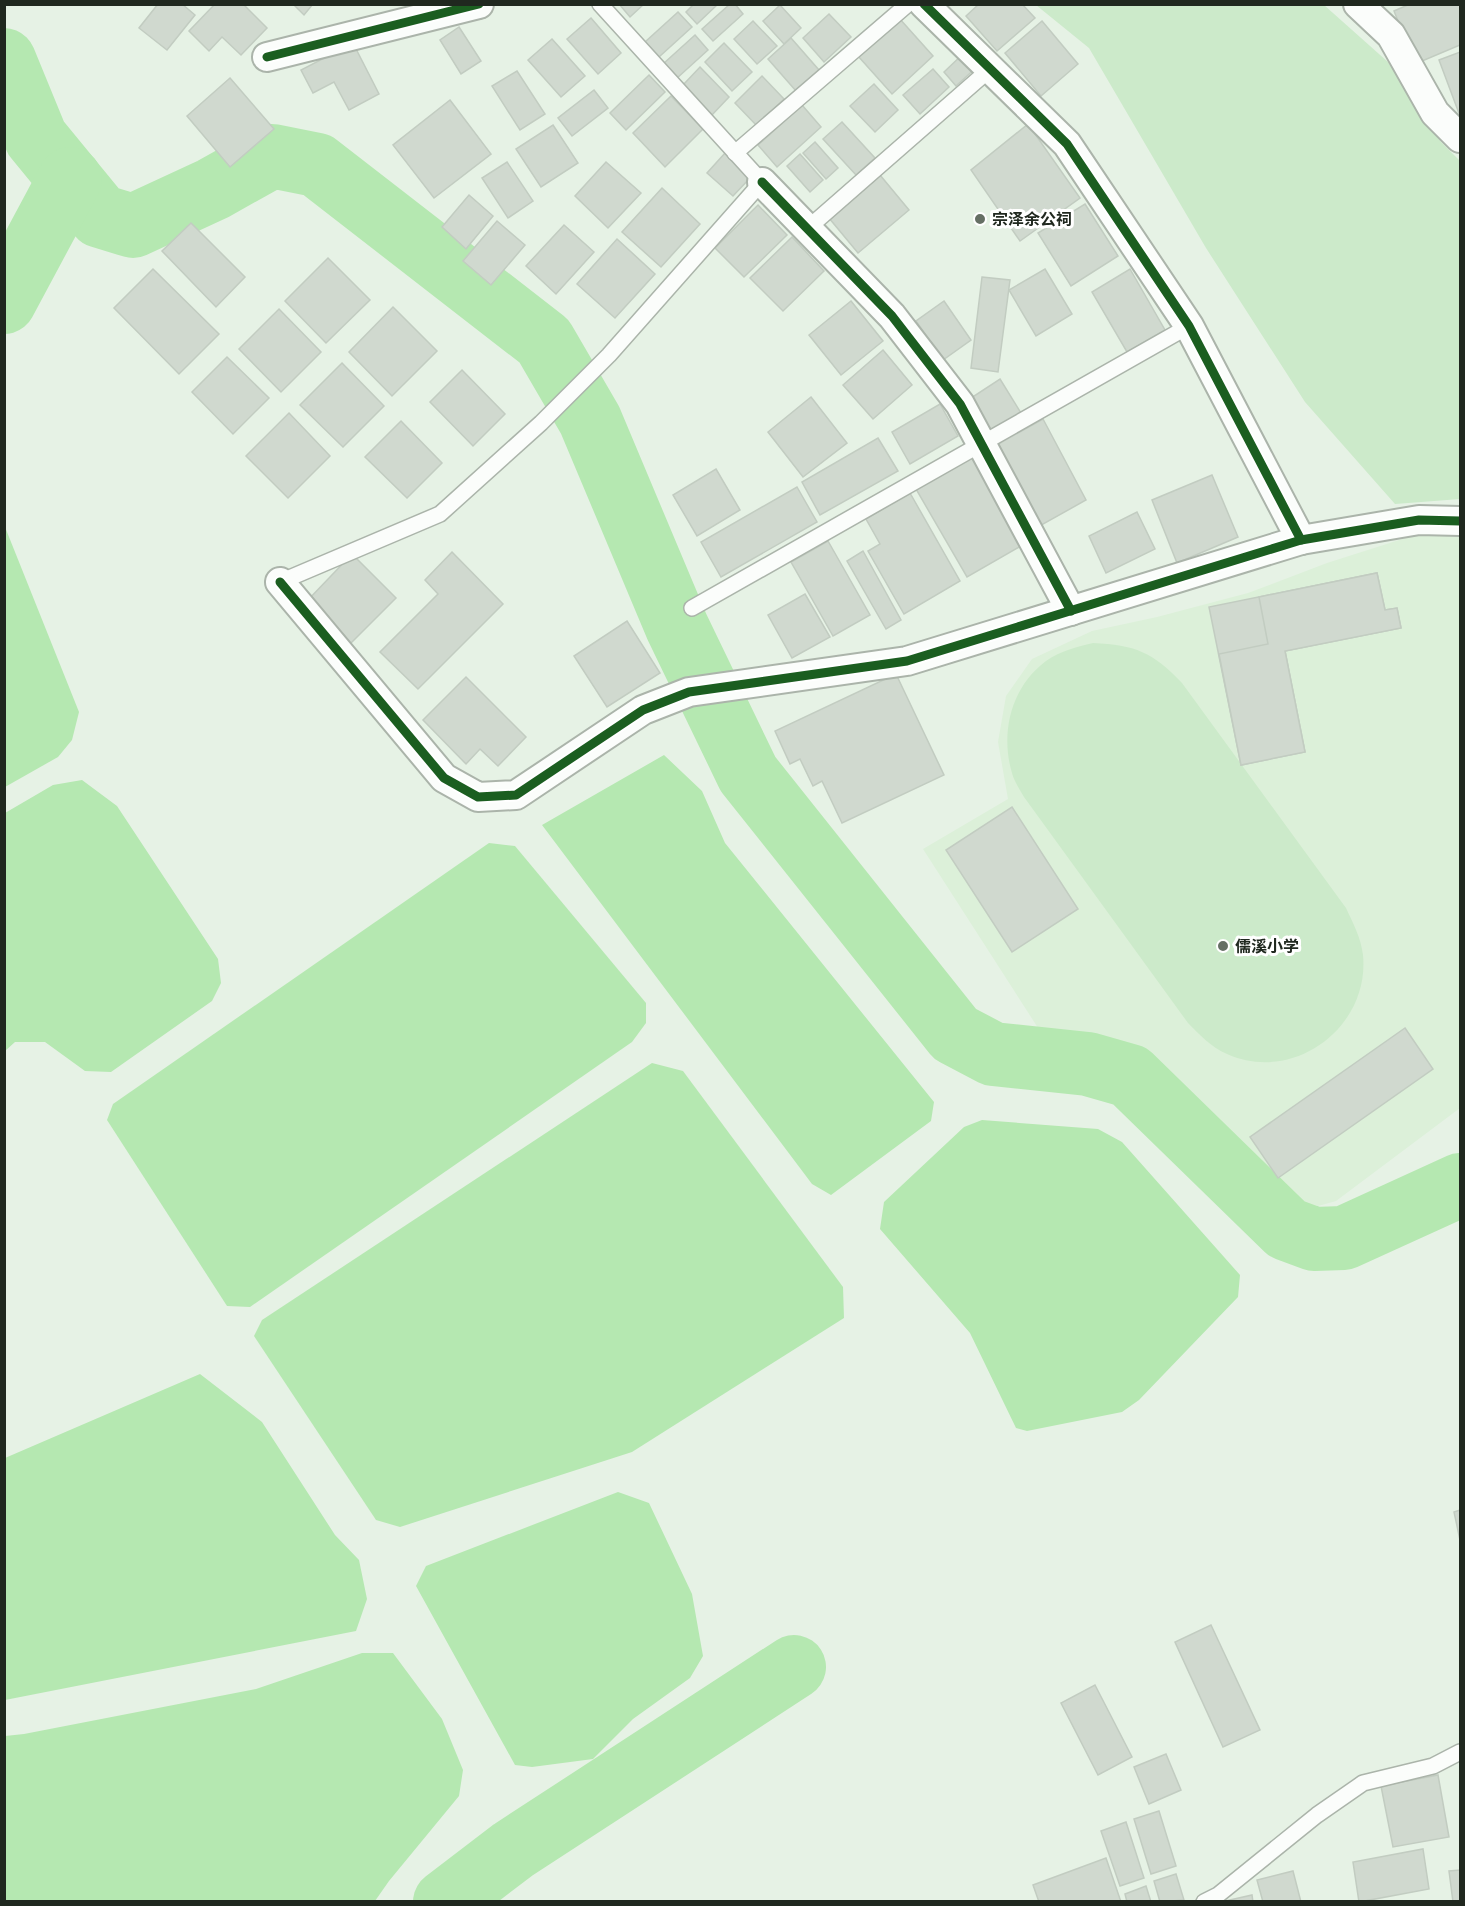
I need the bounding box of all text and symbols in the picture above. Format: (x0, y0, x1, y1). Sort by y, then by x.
place label: 宗泽余公祠 (992, 209, 1072, 231)
marker: 宗泽余公祠 (973, 212, 987, 226)
place label: 儒溪小学 (1235, 936, 1299, 958)
marker: 儒溪小学 (1216, 939, 1230, 953)

